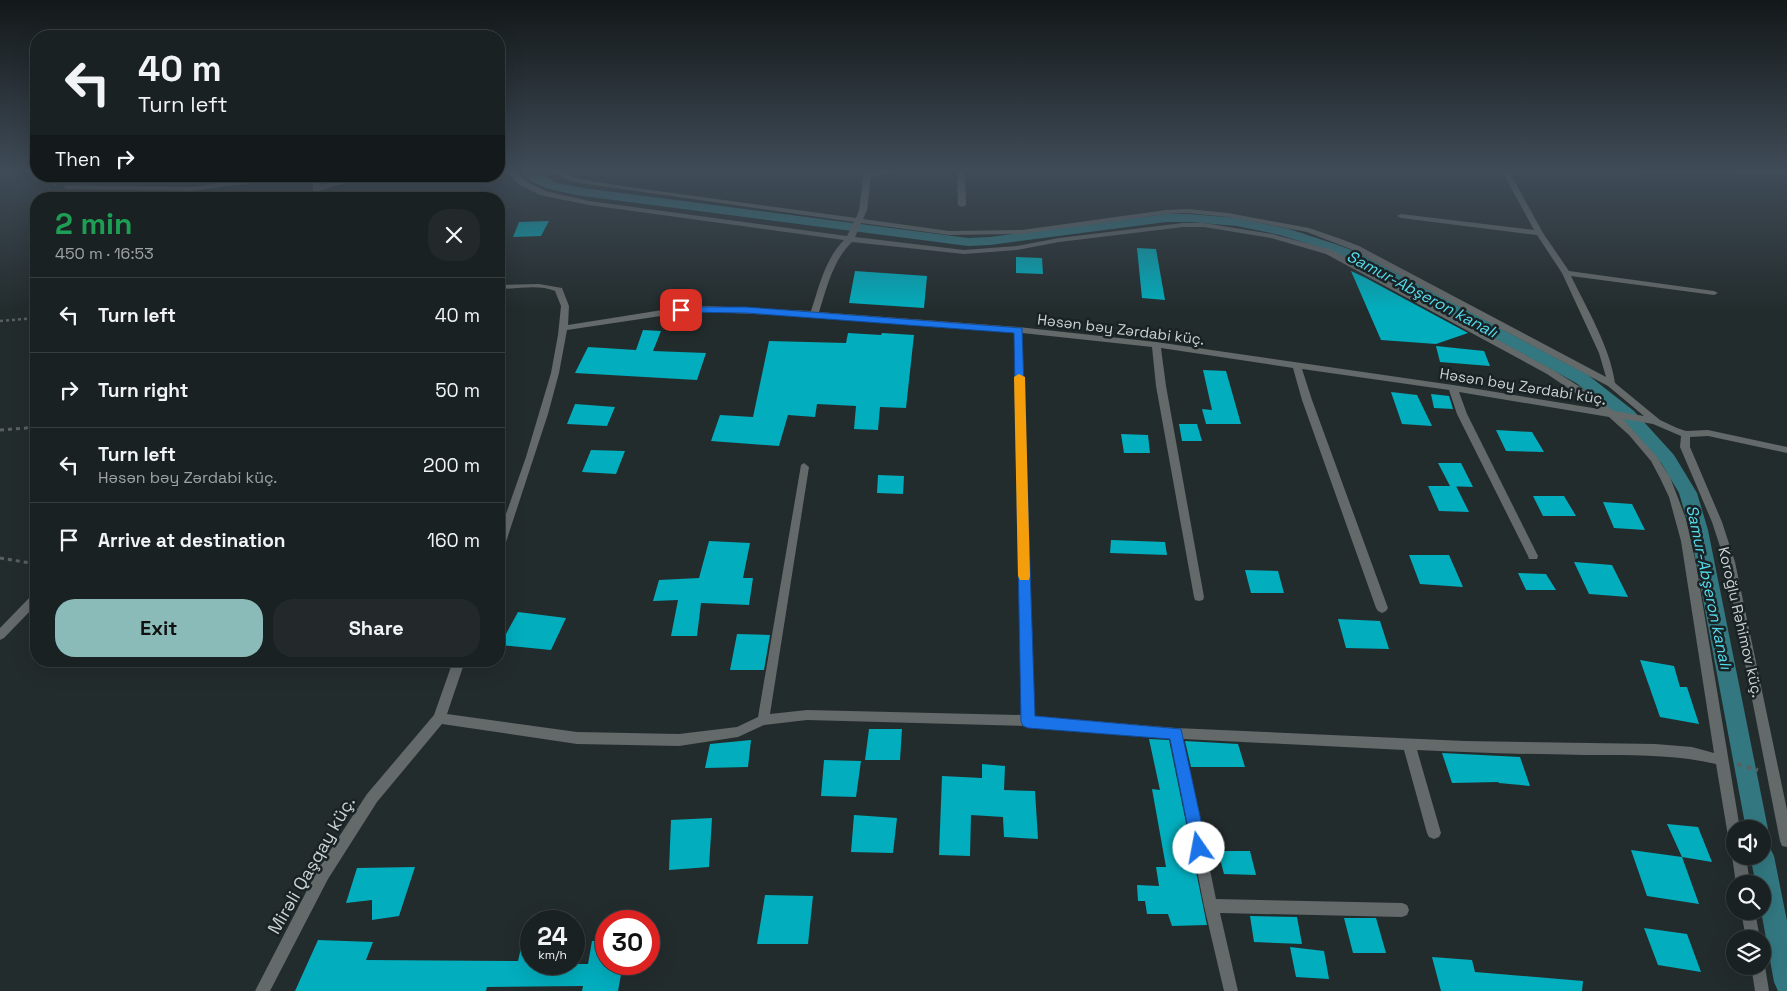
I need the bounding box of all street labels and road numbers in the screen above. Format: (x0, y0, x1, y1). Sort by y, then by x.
street label: Həsən bəy Zərdabi küç. (1036, 309, 1206, 349)
street label: Həsən bəy Zərdabi küç. (1438, 363, 1608, 409)
street label: Koroğlu Rəhimov küç. (1714, 545, 1768, 699)
street label: Mirəli Qaşqay küç. (262, 792, 360, 938)

